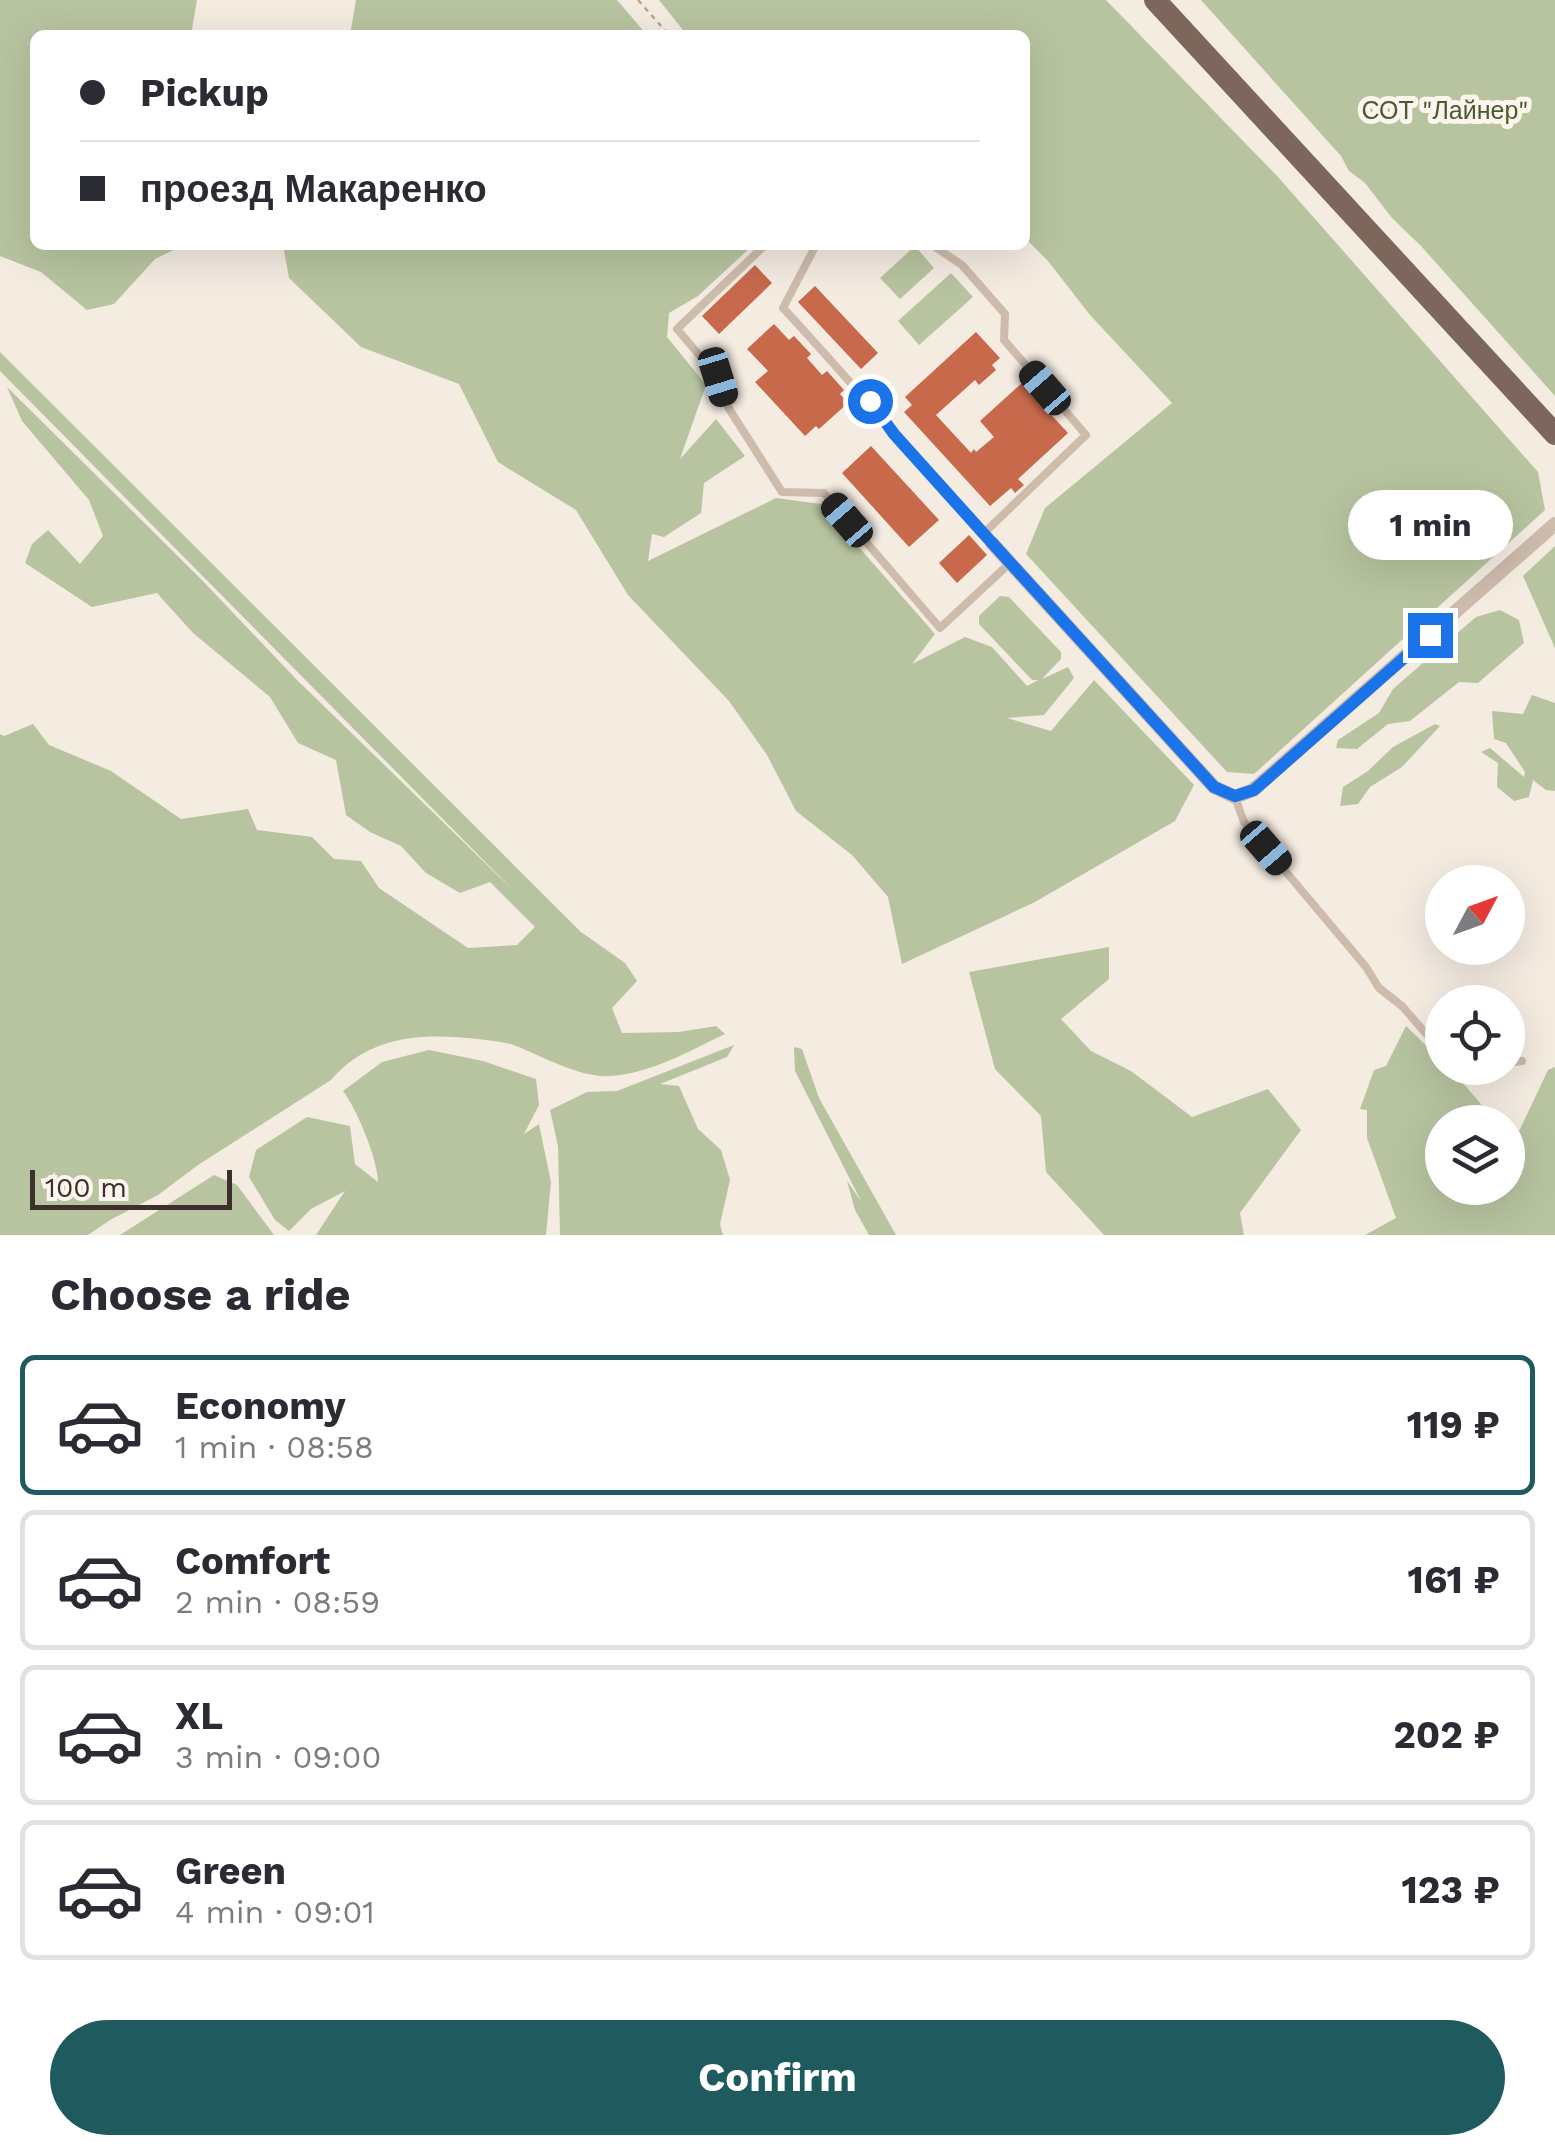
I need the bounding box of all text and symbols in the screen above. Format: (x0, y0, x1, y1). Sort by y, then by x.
text: Pickup (140, 71, 269, 115)
park label: СОТ "Лайнер" (1362, 96, 1528, 125)
text: проезд Макаренко (140, 167, 487, 211)
car (695, 344, 741, 410)
car (1014, 356, 1076, 420)
route start (848, 379, 893, 424)
car (816, 488, 878, 552)
callout: 1 min (1348, 490, 1512, 560)
text: 1 min (1389, 506, 1472, 544)
route end (1408, 613, 1453, 658)
car (1235, 816, 1297, 880)
north arrow (1425, 865, 1525, 965)
map controls (1425, 865, 1525, 1205)
button: locate (1425, 985, 1525, 1085)
button: layers (1425, 1105, 1525, 1205)
scale bar (30, 1165, 232, 1210)
text: 100 m (45, 1171, 127, 1204)
text: Choose a ride (50, 1268, 350, 1321)
icon: car (55, 1380, 145, 1470)
text: Economy (175, 1384, 346, 1428)
text: 119 ₽ (1407, 1403, 1500, 1447)
text: 1 min · 08:58 (175, 1428, 374, 1466)
icon: car (55, 1535, 145, 1625)
text: Comfort (175, 1539, 330, 1583)
text: 161 ₽ (1408, 1558, 1500, 1602)
text: 2 min · 08:59 (175, 1583, 380, 1621)
icon: car (55, 1690, 145, 1780)
text: XL (175, 1694, 223, 1738)
text: 202 ₽ (1393, 1713, 1500, 1757)
text: 3 min · 09:00 (175, 1738, 381, 1776)
icon: car (55, 1845, 145, 1935)
text: Green (175, 1849, 286, 1893)
text: 123 ₽ (1401, 1868, 1500, 1912)
text: 4 min · 09:01 (175, 1893, 375, 1931)
button: Confirm (50, 2020, 1505, 2135)

